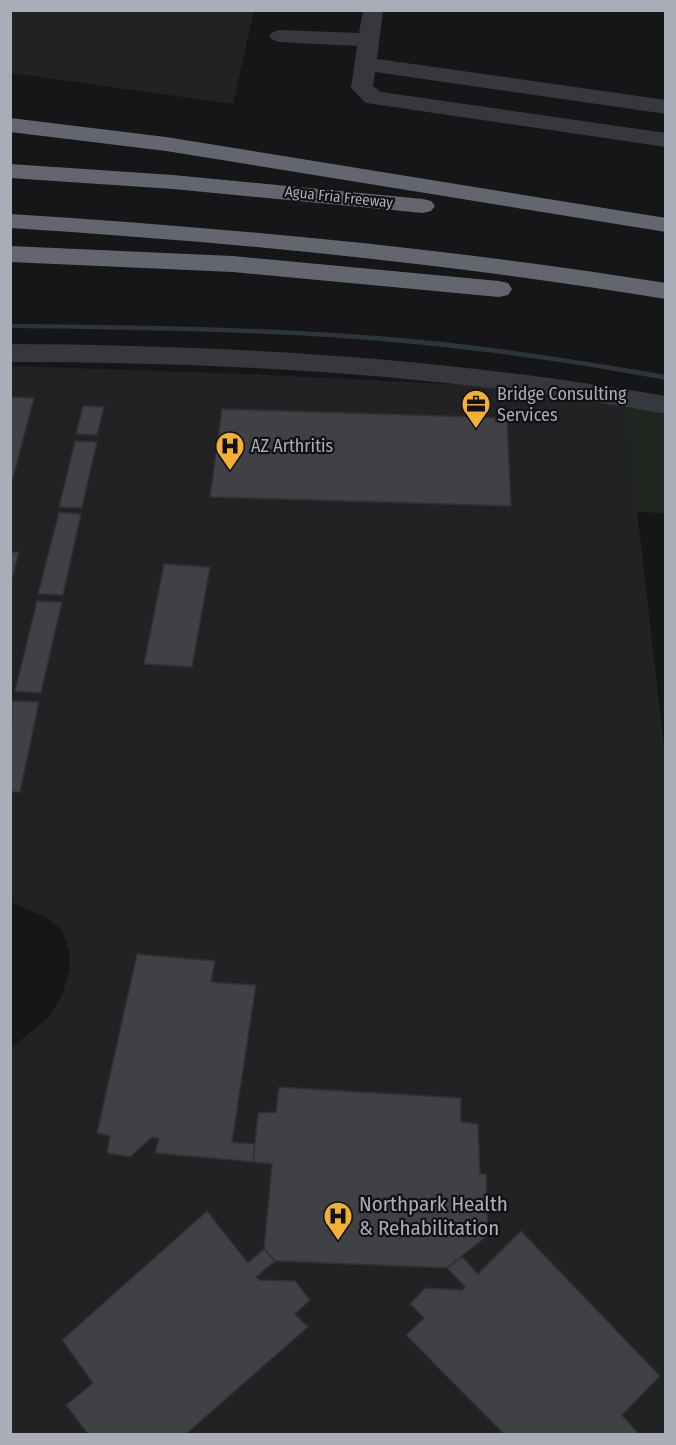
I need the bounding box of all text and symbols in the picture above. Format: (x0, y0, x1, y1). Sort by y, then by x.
street label: Agua Fria Freeway (284, 182, 394, 212)
place label: Bridge Consulting Services (497, 383, 627, 426)
office icon: Bridge Consulting Services (460, 388, 492, 430)
hospital icon: AZ Arthritis (214, 430, 246, 472)
place label: AZ Arthritis (251, 435, 334, 457)
place label: Northpark Health & Rehabilitation (359, 1191, 508, 1241)
hospital icon: Northpark Health & Rehabilitation (322, 1200, 354, 1242)

